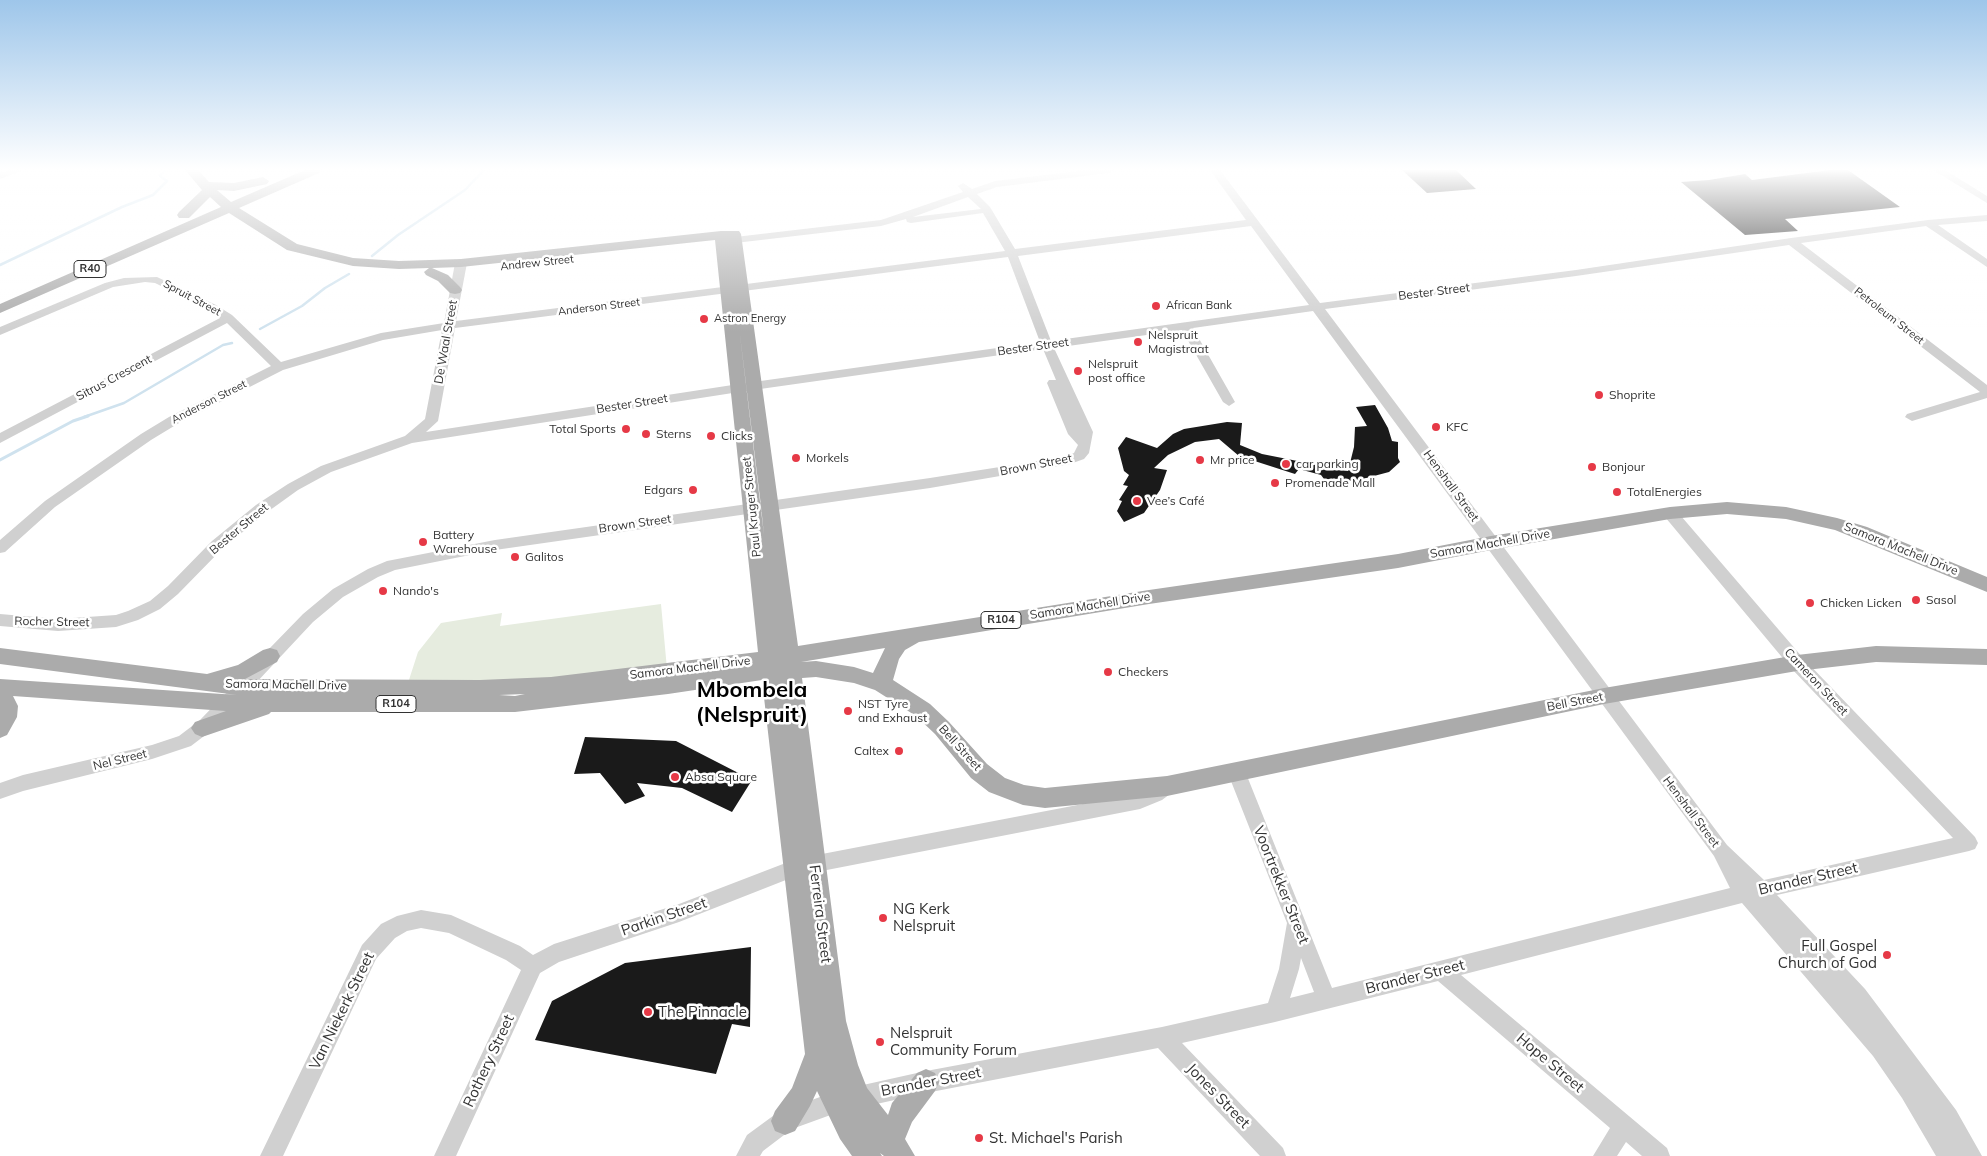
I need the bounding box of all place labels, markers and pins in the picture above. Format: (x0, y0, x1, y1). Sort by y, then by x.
place label: African Bank (1166, 299, 1232, 313)
marker: African Bank (1150, 300, 1162, 312)
place label: Astron Energy (714, 312, 786, 326)
marker: Astron Energy (698, 313, 710, 325)
place label: Nelspruit Magistraat (1148, 328, 1209, 356)
marker: Nelspruit Magistraat (1132, 336, 1144, 348)
place label: Nelspruit post office (1088, 357, 1145, 385)
marker: Nelspruit post office (1072, 365, 1084, 377)
place label: Shoprite (1609, 388, 1655, 402)
marker: Shoprite (1593, 389, 1605, 401)
place label: KFC (1446, 420, 1468, 434)
marker: KFC (1430, 421, 1442, 433)
place label: Total Sports (549, 422, 616, 436)
marker: Total Sports (620, 423, 632, 435)
place label: Sterns (656, 427, 691, 441)
marker: Sterns (640, 428, 652, 440)
place label: Clicks (721, 429, 753, 443)
marker: Clicks (705, 430, 717, 442)
place label: Morkels (806, 451, 849, 465)
marker: Morkels (790, 452, 802, 464)
place label: Mr price (1210, 453, 1255, 467)
marker: Mr price (1194, 454, 1206, 466)
place label: car parking (1296, 457, 1359, 471)
marker: car parking (1280, 458, 1292, 470)
place label: Bonjour (1602, 460, 1645, 474)
marker: Bonjour (1586, 461, 1598, 473)
place label: Promenade Mall (1285, 476, 1375, 490)
marker: Promenade Mall (1269, 477, 1281, 489)
place label: Edgars (644, 483, 683, 497)
marker: Edgars (687, 484, 699, 496)
place label: TotalEnergies (1627, 485, 1702, 499)
marker: TotalEnergies (1611, 486, 1623, 498)
place label: Vee’s Café (1147, 494, 1204, 508)
marker: Vee’s Café (1131, 495, 1143, 507)
place label: Battery Warehouse (433, 528, 497, 556)
marker: Battery Warehouse (417, 536, 429, 548)
place label: Galitos (525, 550, 564, 564)
marker: Galitos (509, 551, 521, 563)
place label: Nando's (393, 584, 439, 598)
marker: Nando's (377, 585, 389, 597)
place label: Sasol (1926, 593, 1956, 607)
marker: Sasol (1910, 594, 1922, 606)
place label: Chicken Licken (1820, 596, 1902, 610)
marker: Chicken Licken (1804, 597, 1816, 609)
place label: Checkers (1118, 665, 1169, 679)
marker: Checkers (1102, 666, 1114, 678)
place label: NST Tyre and Exhaust (858, 697, 927, 725)
marker: NST Tyre and Exhaust (842, 705, 854, 717)
place label: Caltex (854, 744, 889, 758)
marker: Caltex (893, 745, 905, 757)
place label: Absa Square (685, 770, 757, 784)
marker: Absa Square (669, 771, 681, 783)
place label: NG Kerk Nelspruit (893, 900, 955, 935)
marker: NG Kerk Nelspruit (877, 912, 889, 924)
place label: Full Gospel Church of God (1778, 937, 1877, 972)
marker: Full Gospel Church of God (1881, 949, 1893, 961)
place label: The Pinnacle (658, 1003, 747, 1021)
marker: The Pinnacle (642, 1006, 654, 1018)
place label: Nelspruit Community Forum (890, 1024, 1017, 1059)
marker: Nelspruit Community Forum (874, 1036, 886, 1048)
place label: St. Michael's Parish (989, 1129, 1123, 1147)
marker: St. Michael's Parish (973, 1132, 985, 1144)

